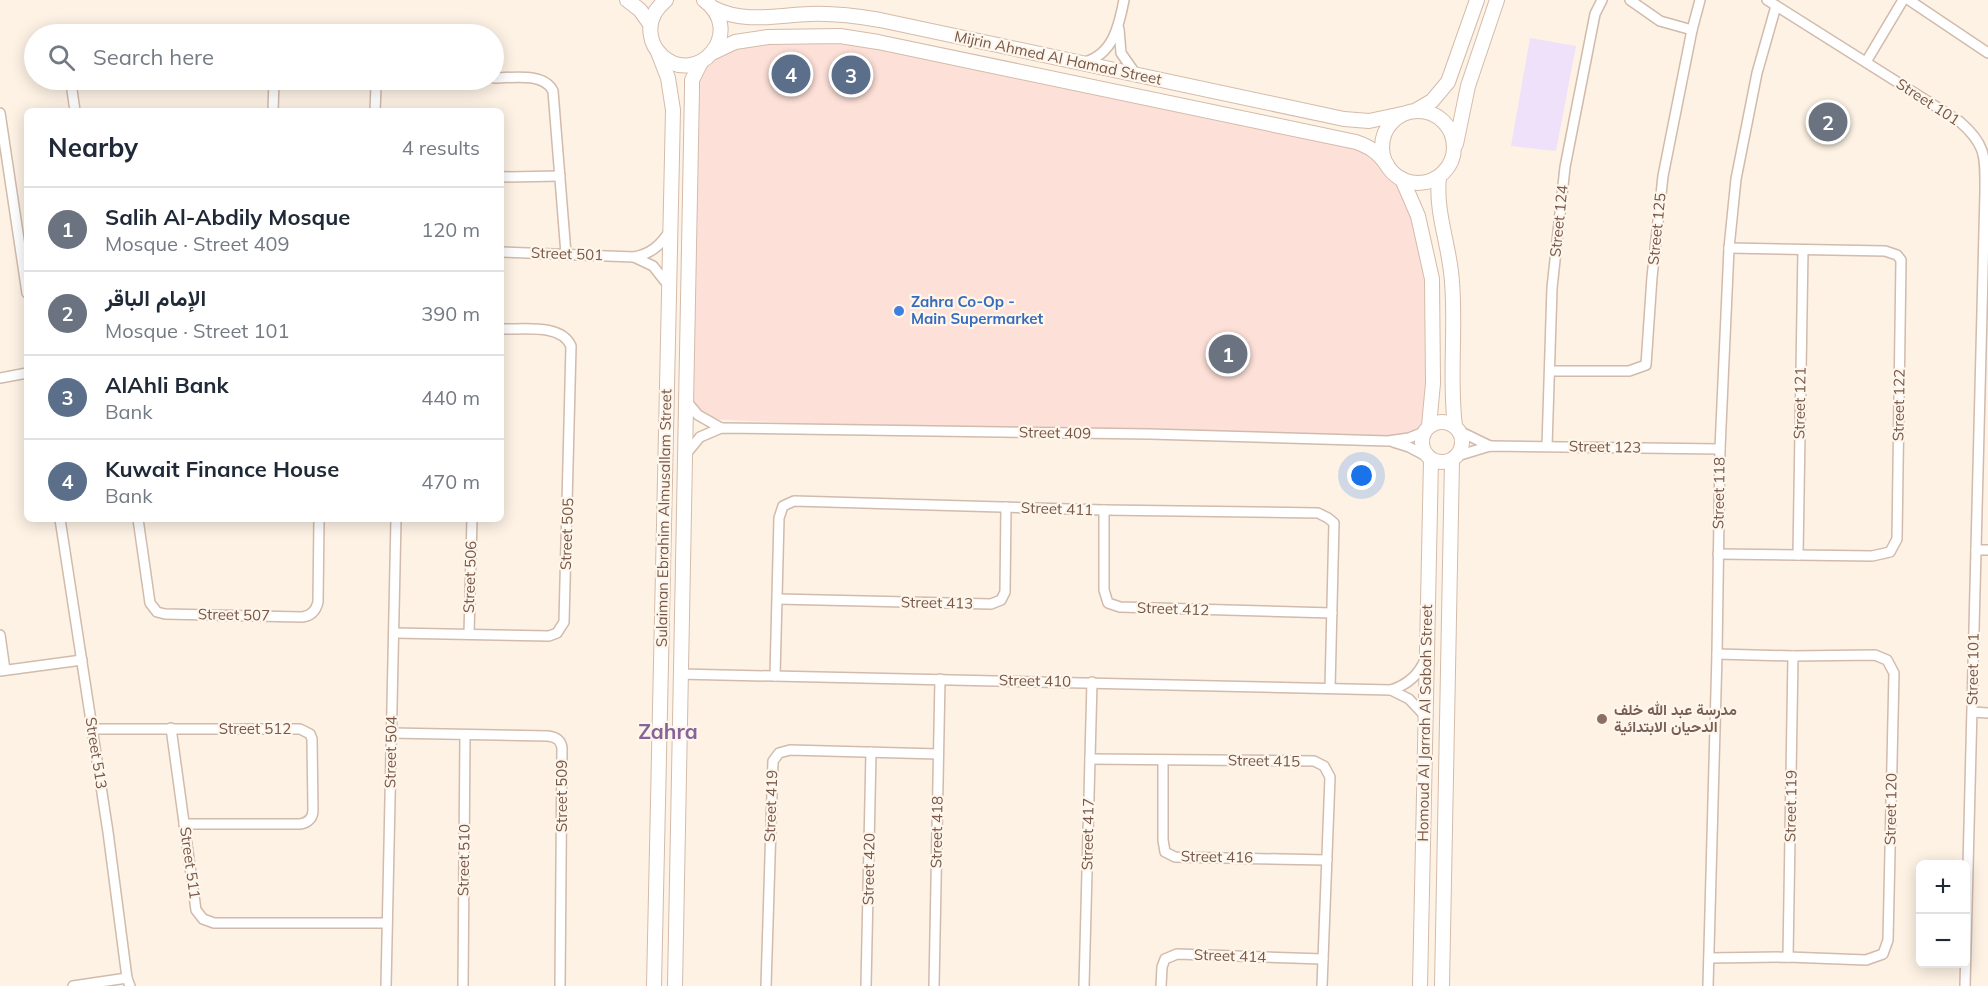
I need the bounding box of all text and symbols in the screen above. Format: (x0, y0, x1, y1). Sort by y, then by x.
search box (24, 24, 504, 90)
street label: Mijrin Ahmed Al Hamad Street (953, 26, 1163, 89)
icon: search (45, 41, 78, 74)
text: Search here (93, 43, 214, 71)
pin: 4 (772, 52, 810, 97)
pin: 3 (832, 52, 870, 98)
street label: Street 101 (1893, 74, 1964, 129)
pin: 2 (1808, 100, 1848, 144)
text: Nearby (48, 131, 138, 164)
text: 4 results (402, 135, 480, 160)
street label: Street 124 (1545, 184, 1572, 258)
street label: Street 125 (1643, 192, 1670, 266)
text: Salih Al-Abdily Mosque (105, 203, 350, 231)
text: 1 (62, 217, 74, 242)
text: 120 m (421, 217, 480, 242)
text: Mosque · Street 409 (105, 231, 290, 256)
street label: Street 501 (531, 243, 604, 264)
text: الإمام الباقر (105, 284, 206, 312)
place label: Zahra Co-Op - Main Supermarket (911, 292, 1043, 328)
text: 2 (62, 301, 74, 326)
text: 390 m (421, 301, 480, 326)
marker: Zahra Co-Op - Main Supermarket (892, 304, 906, 318)
text: Mosque · Street 101 (105, 318, 290, 343)
pin: 1 (1208, 332, 1248, 376)
street label: Street 121 (1789, 367, 1810, 439)
street label: Street 122 (1888, 369, 1909, 441)
text: AlAhli Bank (105, 371, 229, 399)
text: 3 (62, 385, 74, 410)
text: 440 m (421, 385, 480, 410)
street label: Sulaiman Ebrahim Almusallam Street (652, 389, 675, 647)
text: Bank (105, 399, 153, 424)
street label: Street 409 (1019, 422, 1091, 443)
street label: Street 123 (1569, 436, 1641, 457)
text: Kuwait Finance House (105, 455, 339, 483)
street label: Street 118 (1708, 457, 1729, 529)
your location (1347, 461, 1376, 490)
text: 4 (62, 469, 74, 494)
text: 470 m (421, 469, 480, 494)
text: Bank (105, 483, 153, 508)
street label: Street 505 (556, 497, 577, 570)
street label: Street 411 (1021, 498, 1094, 519)
street label: Street 506 (459, 540, 480, 613)
street label: Street 413 (901, 592, 973, 613)
street label: Street 412 (1137, 598, 1210, 619)
street label: Street 507 (198, 604, 270, 625)
street label: Homoud Al Jarrah Al Sabah Street (1413, 604, 1436, 842)
street label: Street 101 (1962, 633, 1983, 705)
street label: Street 410 (999, 670, 1071, 691)
place label: مدرسة عبد الله خلف الدحيان الابتدائية (1614, 700, 1737, 736)
marker: مدرسة عبد الله خلف الدحيان الابتدائية (1595, 712, 1609, 726)
street label: Street 513 (81, 716, 112, 790)
street label: Street 504 (380, 716, 401, 788)
district label: Zahra (638, 718, 698, 744)
street label: Street 512 (219, 719, 291, 738)
street label: Street 415 (1228, 750, 1300, 771)
street label: Street 509 (552, 760, 571, 832)
street label: Street 419 (760, 769, 781, 842)
street label: Street 119 (1780, 770, 1801, 842)
street label: Street 120 (1880, 773, 1901, 845)
street label: Street 418 (926, 796, 947, 868)
street label: Street 417 (1077, 798, 1098, 870)
street label: Street 510 (453, 824, 474, 896)
street label: Street 511 (176, 826, 205, 900)
street label: Street 420 (858, 833, 879, 905)
street label: Street 416 (1181, 846, 1253, 867)
map controls (1916, 860, 1970, 968)
button: + (1916, 860, 1970, 914)
button: − (1916, 914, 1970, 968)
street label: Street 414 (1194, 945, 1267, 966)

